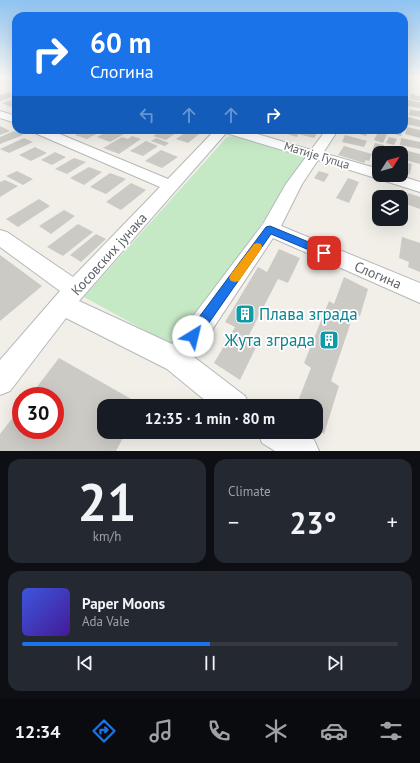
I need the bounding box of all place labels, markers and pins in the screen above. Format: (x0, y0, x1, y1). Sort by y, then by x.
pin (307, 236, 341, 270)
building icon: Плава зграда (234, 303, 256, 325)
place label: Плава зграда (259, 303, 358, 325)
place label: Жута зграда (224, 329, 315, 351)
building icon: Жута зграда (318, 329, 340, 351)

